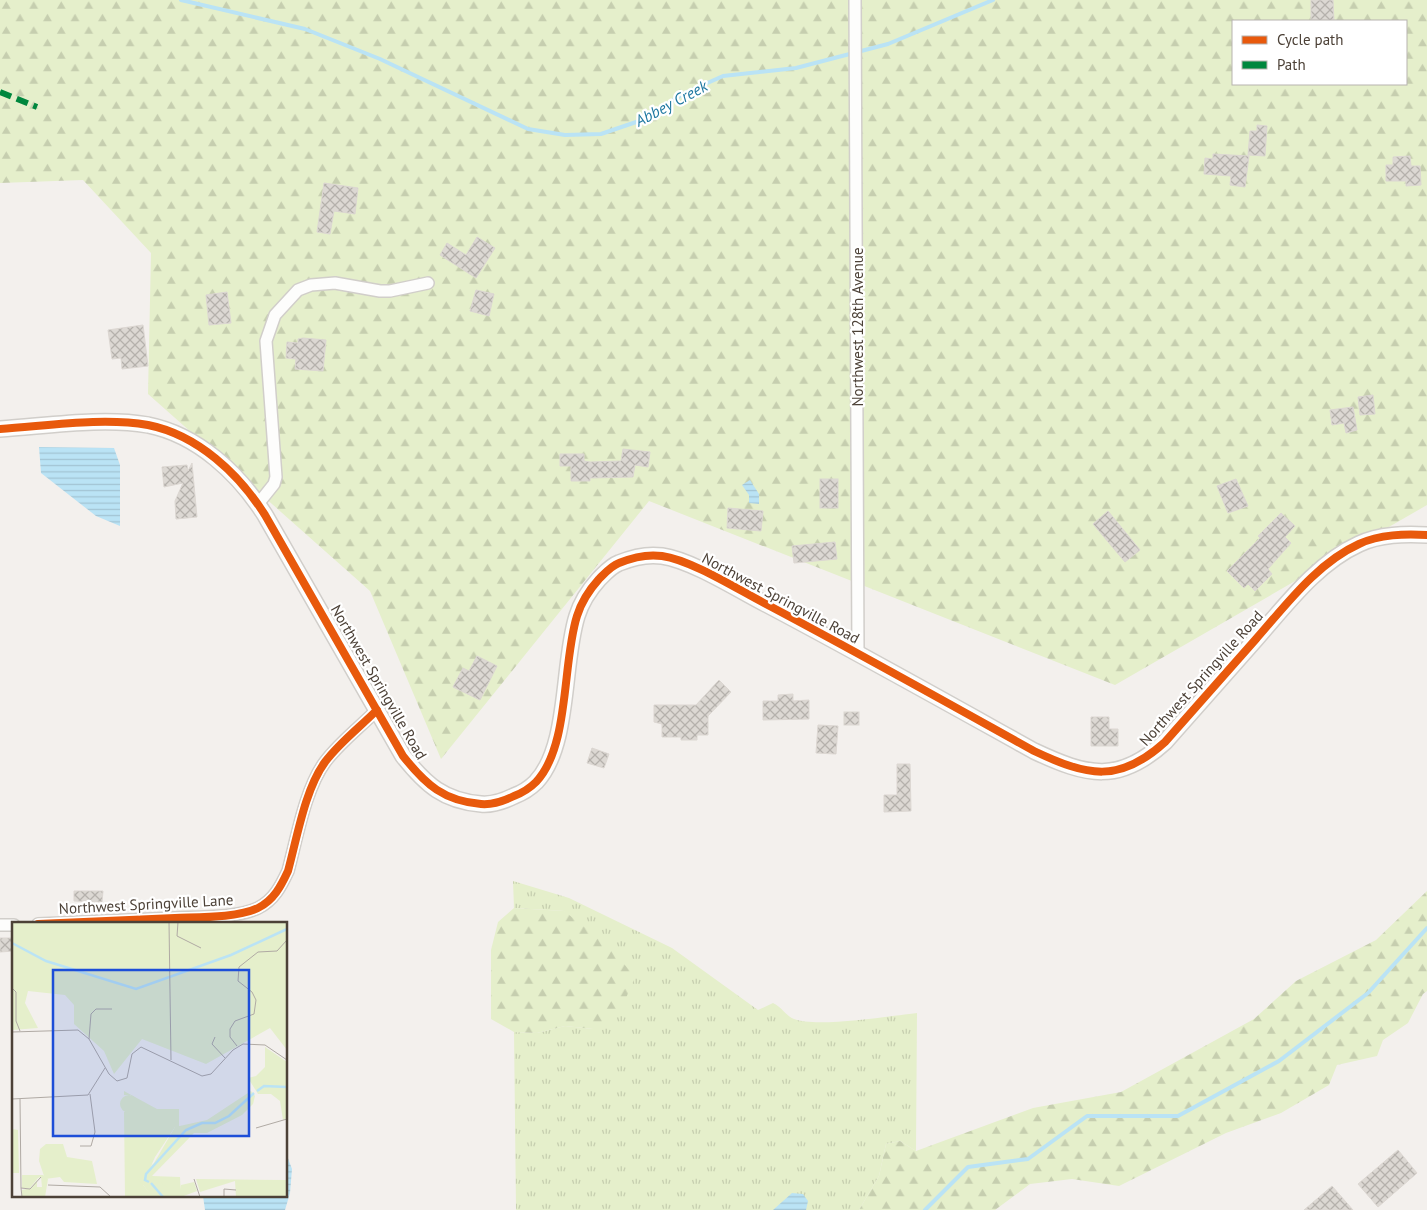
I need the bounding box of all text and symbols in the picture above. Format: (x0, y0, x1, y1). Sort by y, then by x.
legend (1232, 20, 1407, 85)
text: Cycle path (1277, 30, 1343, 49)
text: Path (1277, 55, 1306, 74)
water label: Abbey Creek (630, 75, 711, 131)
street label: Northwest 128th Avenue (848, 247, 867, 407)
street label: Northwest Springville Road (699, 548, 863, 648)
street label: Northwest Springville Road (327, 601, 431, 763)
street label: Northwest Springville Road (1135, 606, 1267, 750)
street label: Northwest Springville Lane (58, 890, 234, 918)
inset map (12, 922, 288, 1198)

